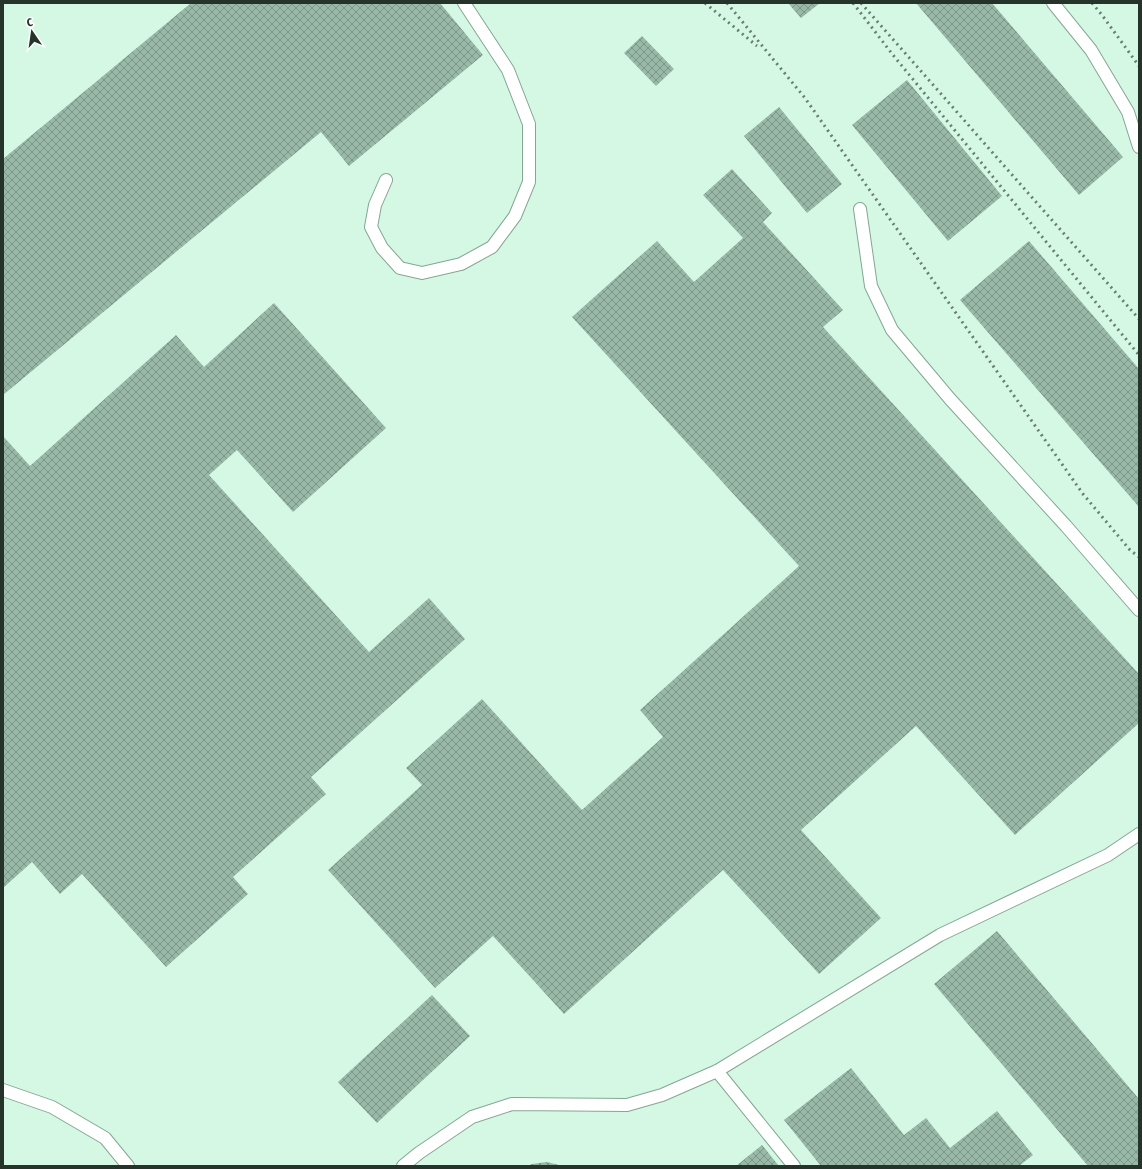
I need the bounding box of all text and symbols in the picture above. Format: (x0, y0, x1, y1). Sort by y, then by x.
north arrow (12, 12, 52, 52)
text: С (26, 16, 34, 30)

